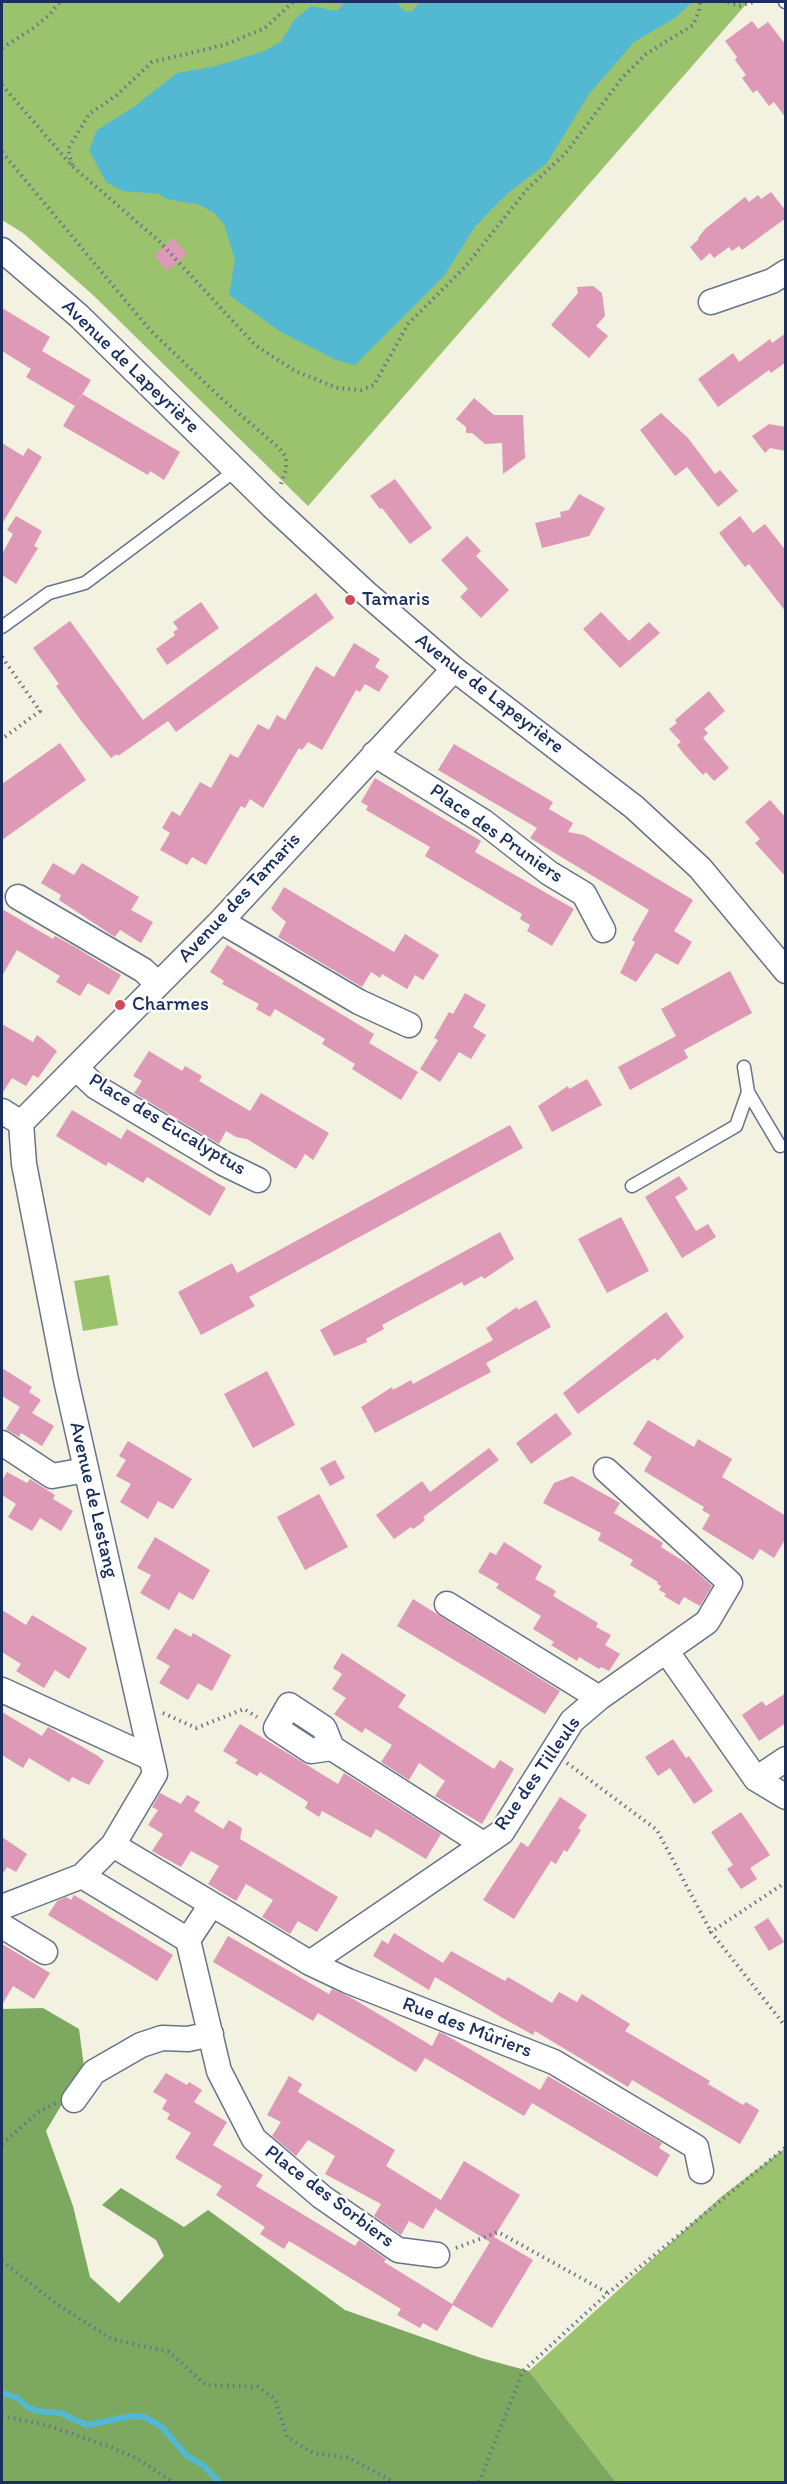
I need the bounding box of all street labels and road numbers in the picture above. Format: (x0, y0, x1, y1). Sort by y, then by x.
street label: Avenue de Lapeyrière (56, 295, 204, 439)
street label: Avenue de Lapeyrière (410, 629, 568, 759)
street label: Place des Pruniers (425, 779, 567, 889)
street label: Avenue des Tamaris (174, 828, 306, 968)
street label: Place des Eucalyptus (84, 1069, 250, 1181)
street label: Avenue de Lestang (63, 1420, 123, 1580)
street label: Rue des Tilleuls (490, 1712, 586, 1836)
street label: Rue des Mûriers (399, 1992, 535, 2064)
street label: Place des Sorbiers (260, 2141, 398, 2253)

